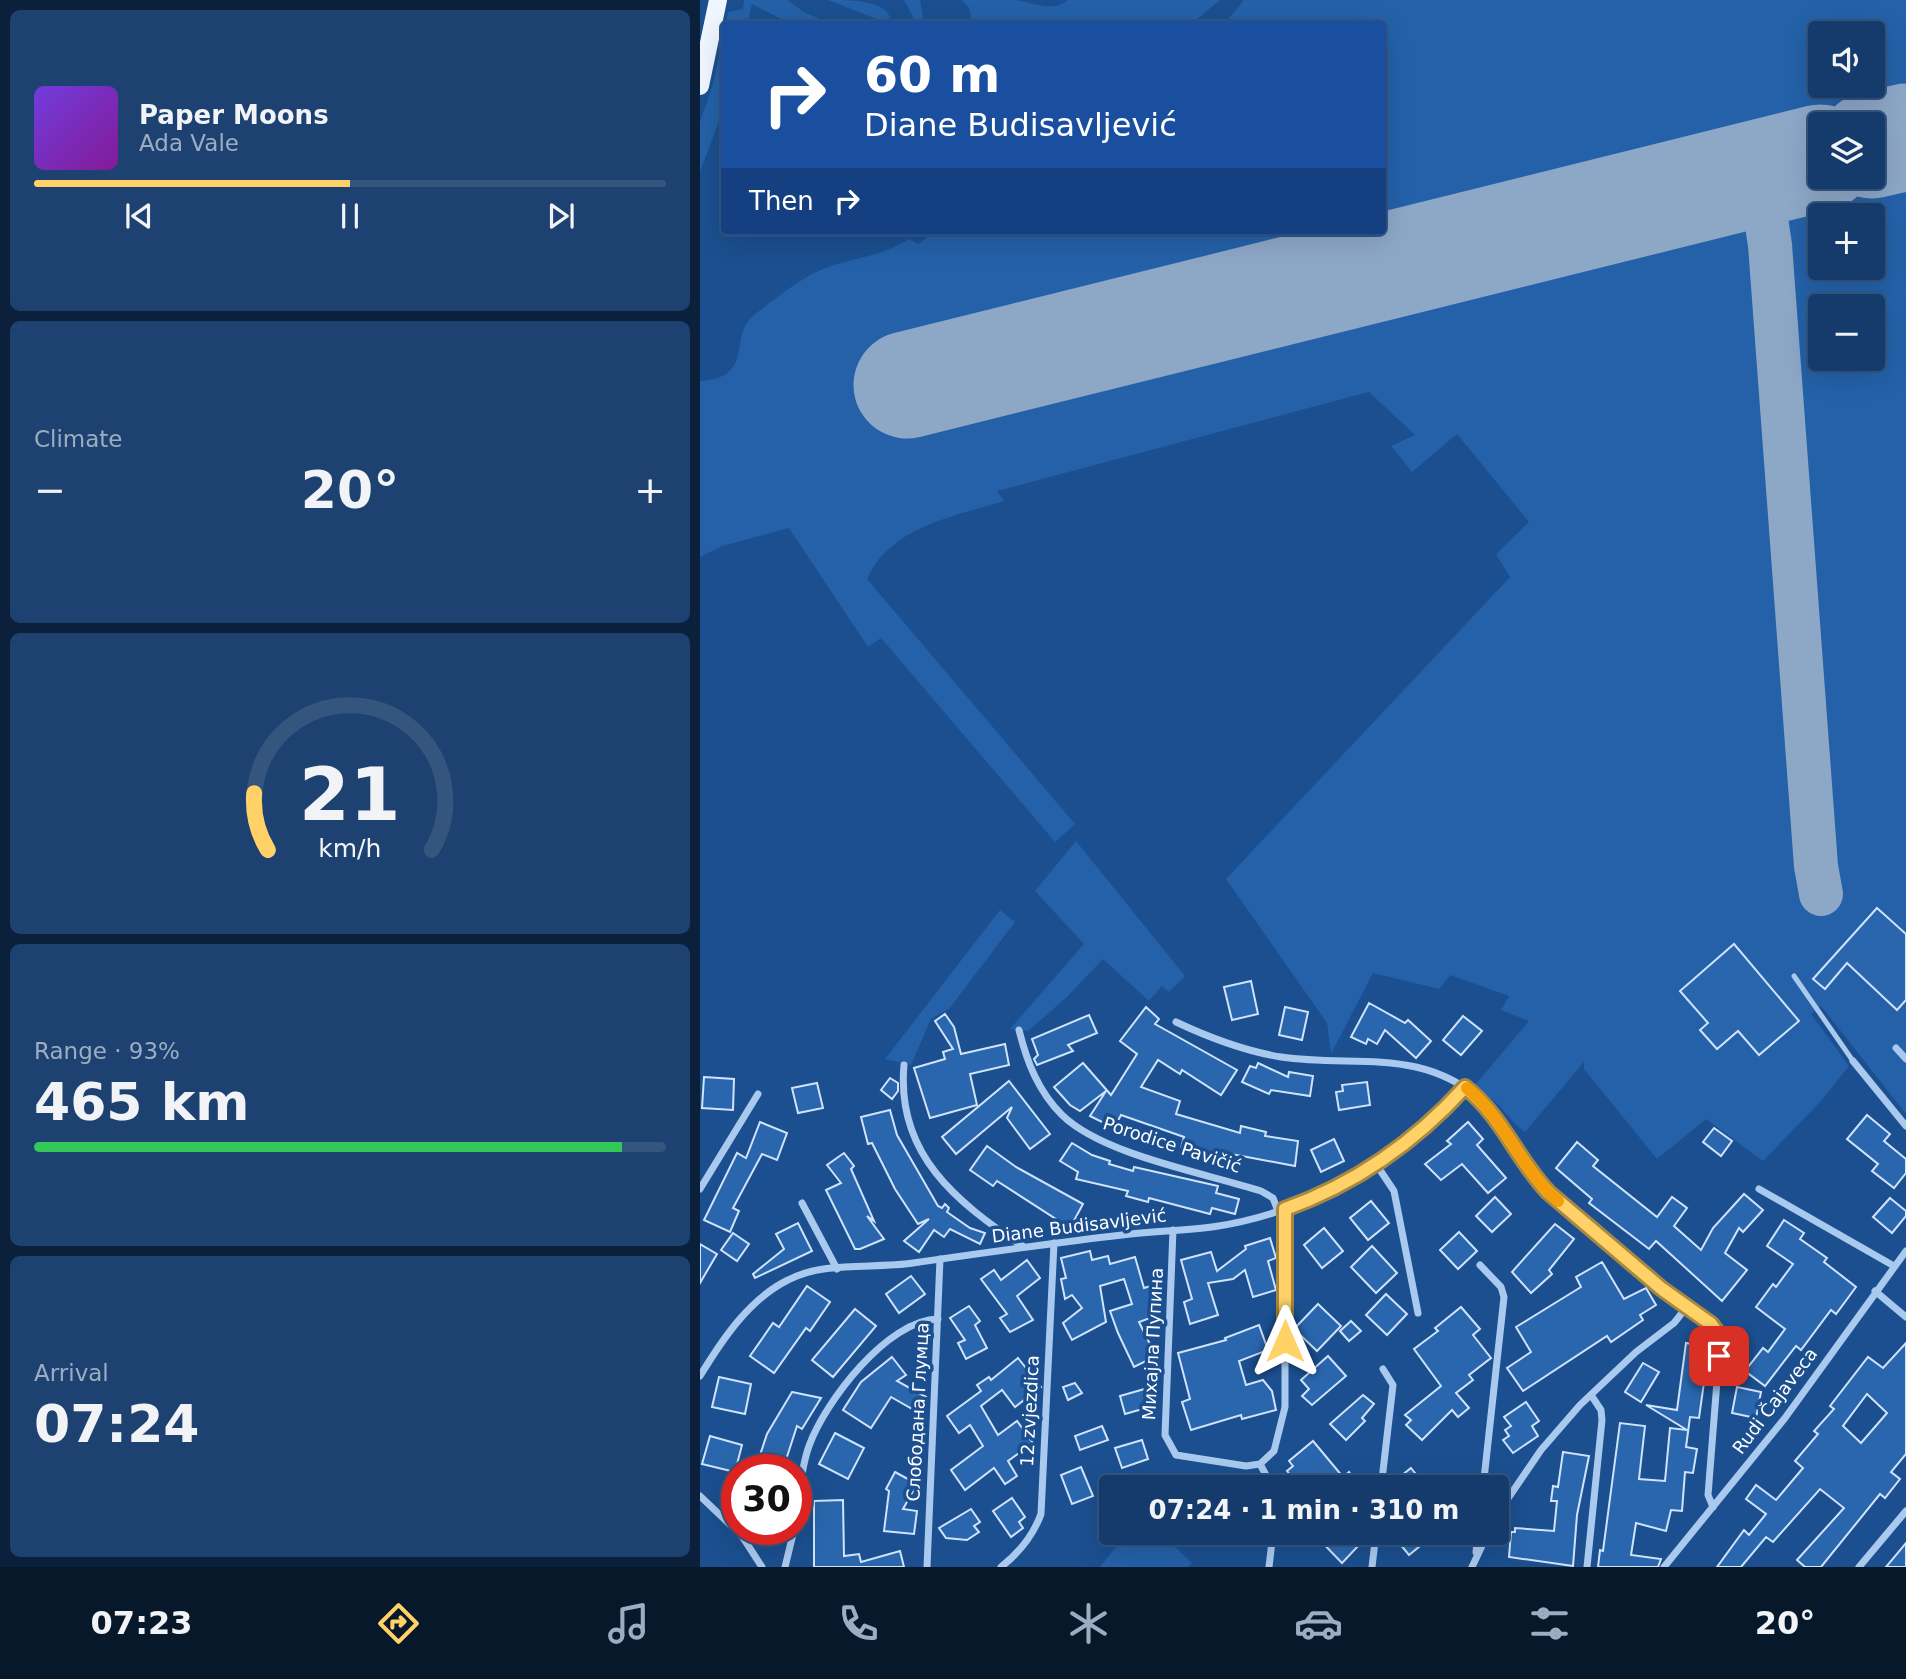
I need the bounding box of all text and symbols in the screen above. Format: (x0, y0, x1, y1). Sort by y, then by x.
map controls (1808, 21, 1885, 371)
button: sound (1808, 21, 1885, 98)
text: 60 m (864, 47, 1000, 104)
icon: right (749, 49, 840, 140)
text: Paper Moons (139, 100, 329, 130)
text: Diane Budisavljević (864, 106, 1177, 144)
button: layers (1808, 112, 1885, 189)
text: Ada Vale (139, 130, 239, 156)
icon: right (828, 182, 866, 220)
text: Then (749, 186, 814, 216)
icon: previous (120, 197, 158, 235)
icon: pause (331, 197, 369, 235)
icon: next (542, 197, 580, 235)
button: + (1808, 203, 1885, 280)
button: − (1808, 294, 1885, 371)
text: Climate (34, 426, 123, 452)
text: 20° (301, 460, 399, 520)
text: − (34, 468, 66, 512)
text: + (634, 468, 666, 512)
text: 21 (299, 752, 401, 837)
text: km/h (318, 833, 382, 862)
text: Range · 93% (34, 1038, 180, 1064)
text: 465 km (34, 1072, 249, 1132)
street label: Porodice Pavičić (1100, 1112, 1244, 1177)
street label: Diane Budisavljević (990, 1204, 1168, 1247)
street label: Михајла Пупина (1138, 1267, 1167, 1421)
position arrow (1248, 1304, 1322, 1378)
street label: Слободана Глумца (902, 1322, 933, 1502)
pin (1689, 1326, 1749, 1386)
icon: arrive (1700, 1337, 1738, 1375)
street label: Rudi Čajaveca (1728, 1343, 1821, 1458)
street label: 12 zvjezdica (1016, 1355, 1043, 1467)
text: Arrival (34, 1360, 109, 1386)
text: 07:24 (34, 1394, 200, 1454)
speed limit sign: 30 (721, 1454, 812, 1545)
text: 07:24 · 1 min · 310 m (1149, 1495, 1459, 1525)
icon: directions (374, 1599, 423, 1648)
icon: music (604, 1599, 653, 1648)
icon: phone (834, 1599, 883, 1648)
icon: climate (1064, 1599, 1113, 1648)
icon: car (1294, 1599, 1343, 1648)
icon: filters (1525, 1599, 1574, 1648)
text: 07:23 (91, 1604, 192, 1642)
text: 20° (1755, 1604, 1815, 1642)

